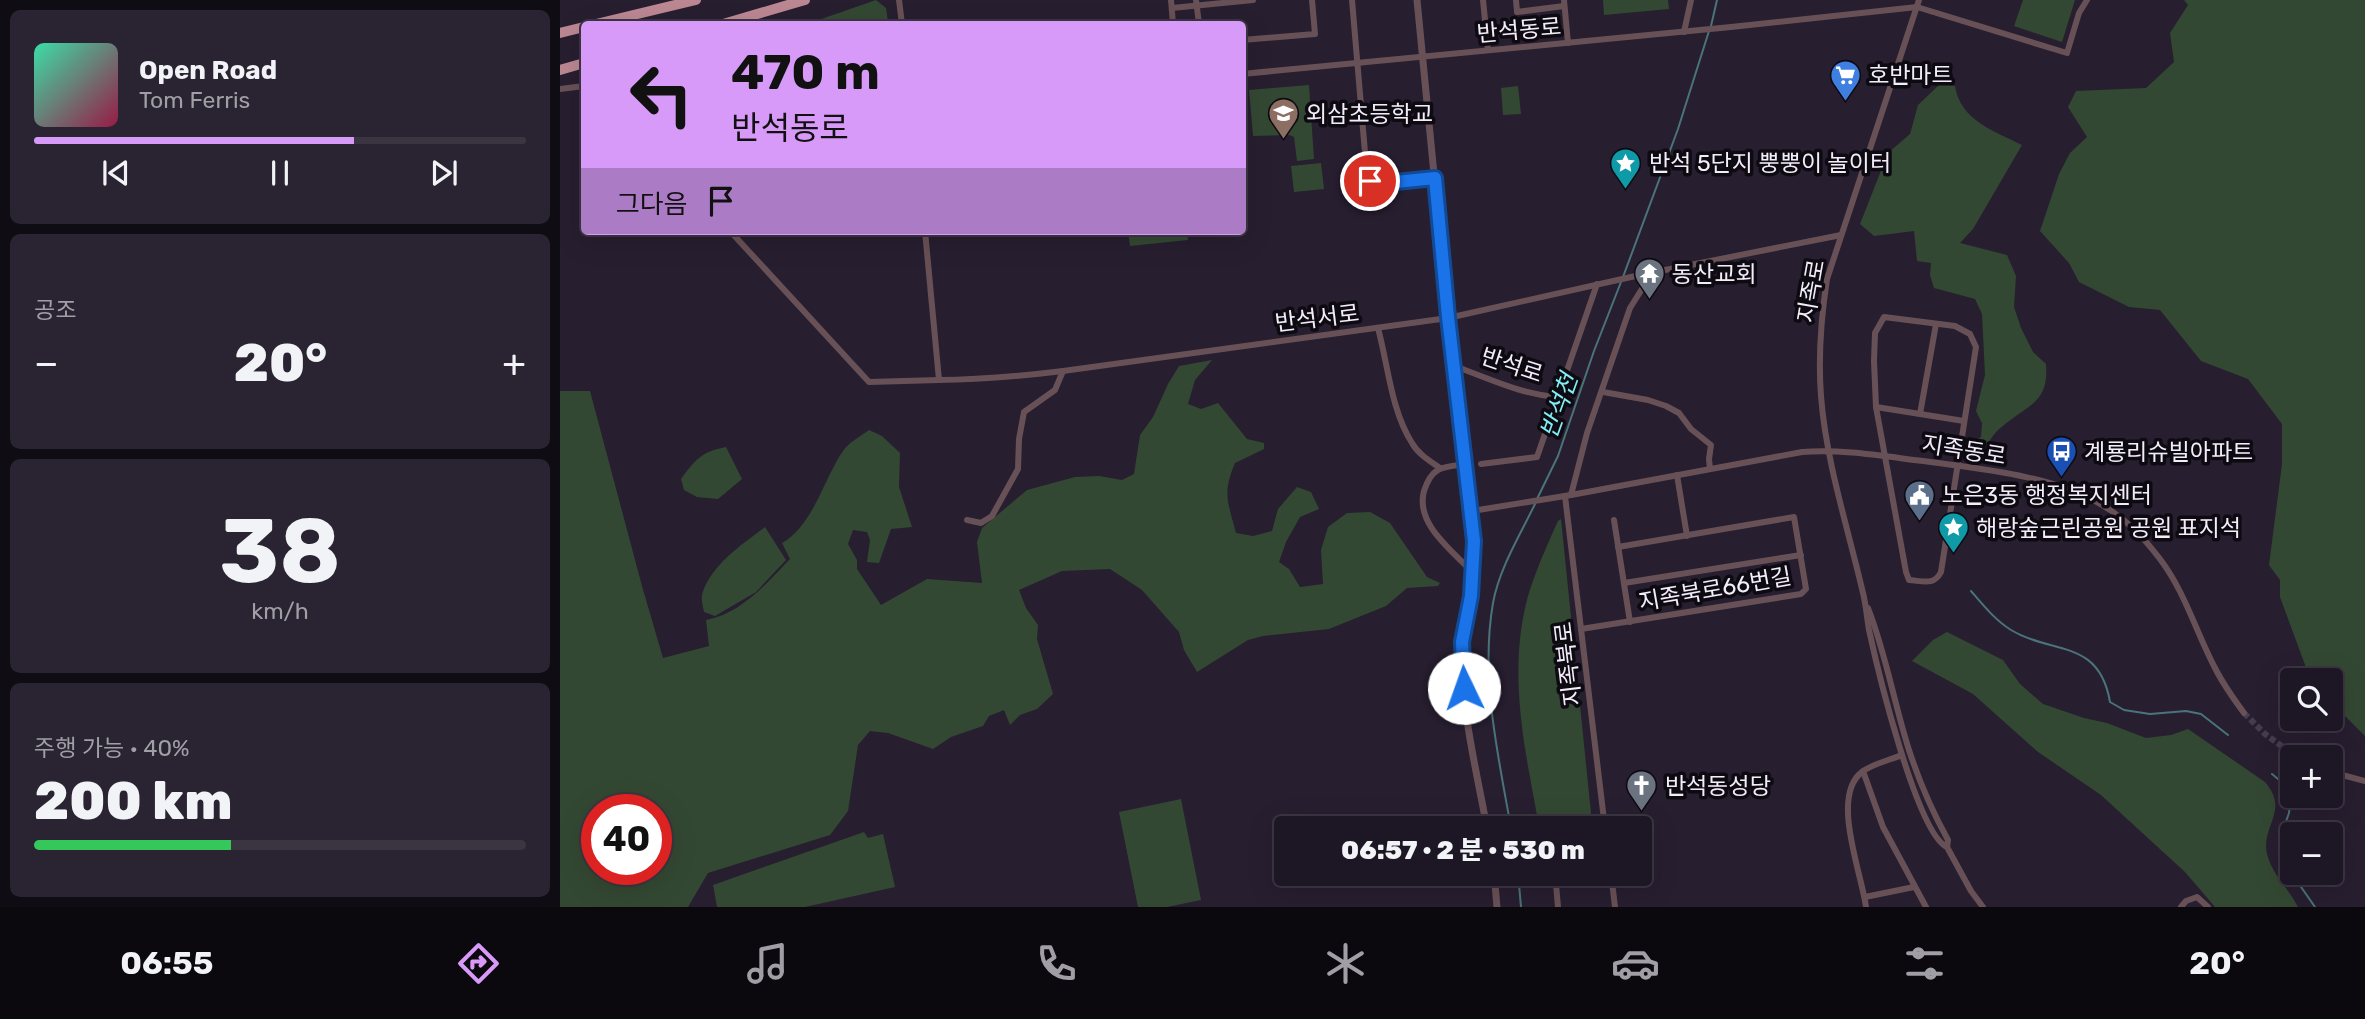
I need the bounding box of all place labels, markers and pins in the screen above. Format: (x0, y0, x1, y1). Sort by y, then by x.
supermarket icon: 호반마트 (1828, 58, 1862, 102)
place label: 호반마트 (1868, 61, 1953, 89)
school or university icon: 외삼초등학교 (1266, 97, 1300, 141)
place label: 외삼초등학교 (1306, 100, 1433, 128)
place icon: 반석 5단지 뿡뿡이 놀이터 (1609, 146, 1643, 190)
place label: 반석 5단지 뿡뿡이 놀이터 (1649, 149, 1891, 177)
pin (1340, 151, 1400, 211)
temple icon: 동산교회 (1632, 257, 1666, 301)
place label: 동산교회 (1672, 260, 1757, 288)
bus stop icon: 계룡리슈빌아파트 (2044, 435, 2078, 479)
place label: 계룡리슈빌아파트 (2084, 438, 2253, 466)
public building icon: 노은3동 행정복지센터 (1902, 478, 1936, 522)
place label: 노은3동 행정복지센터 (1942, 481, 2152, 509)
place icon: 해랑숲근린공원 공원 표지석 (1936, 511, 1970, 555)
place label: 해랑숲근린공원 공원 표지석 (1976, 514, 2241, 542)
church icon: 반석동성당 (1625, 769, 1659, 813)
place label: 반석동성당 (1665, 772, 1771, 800)

